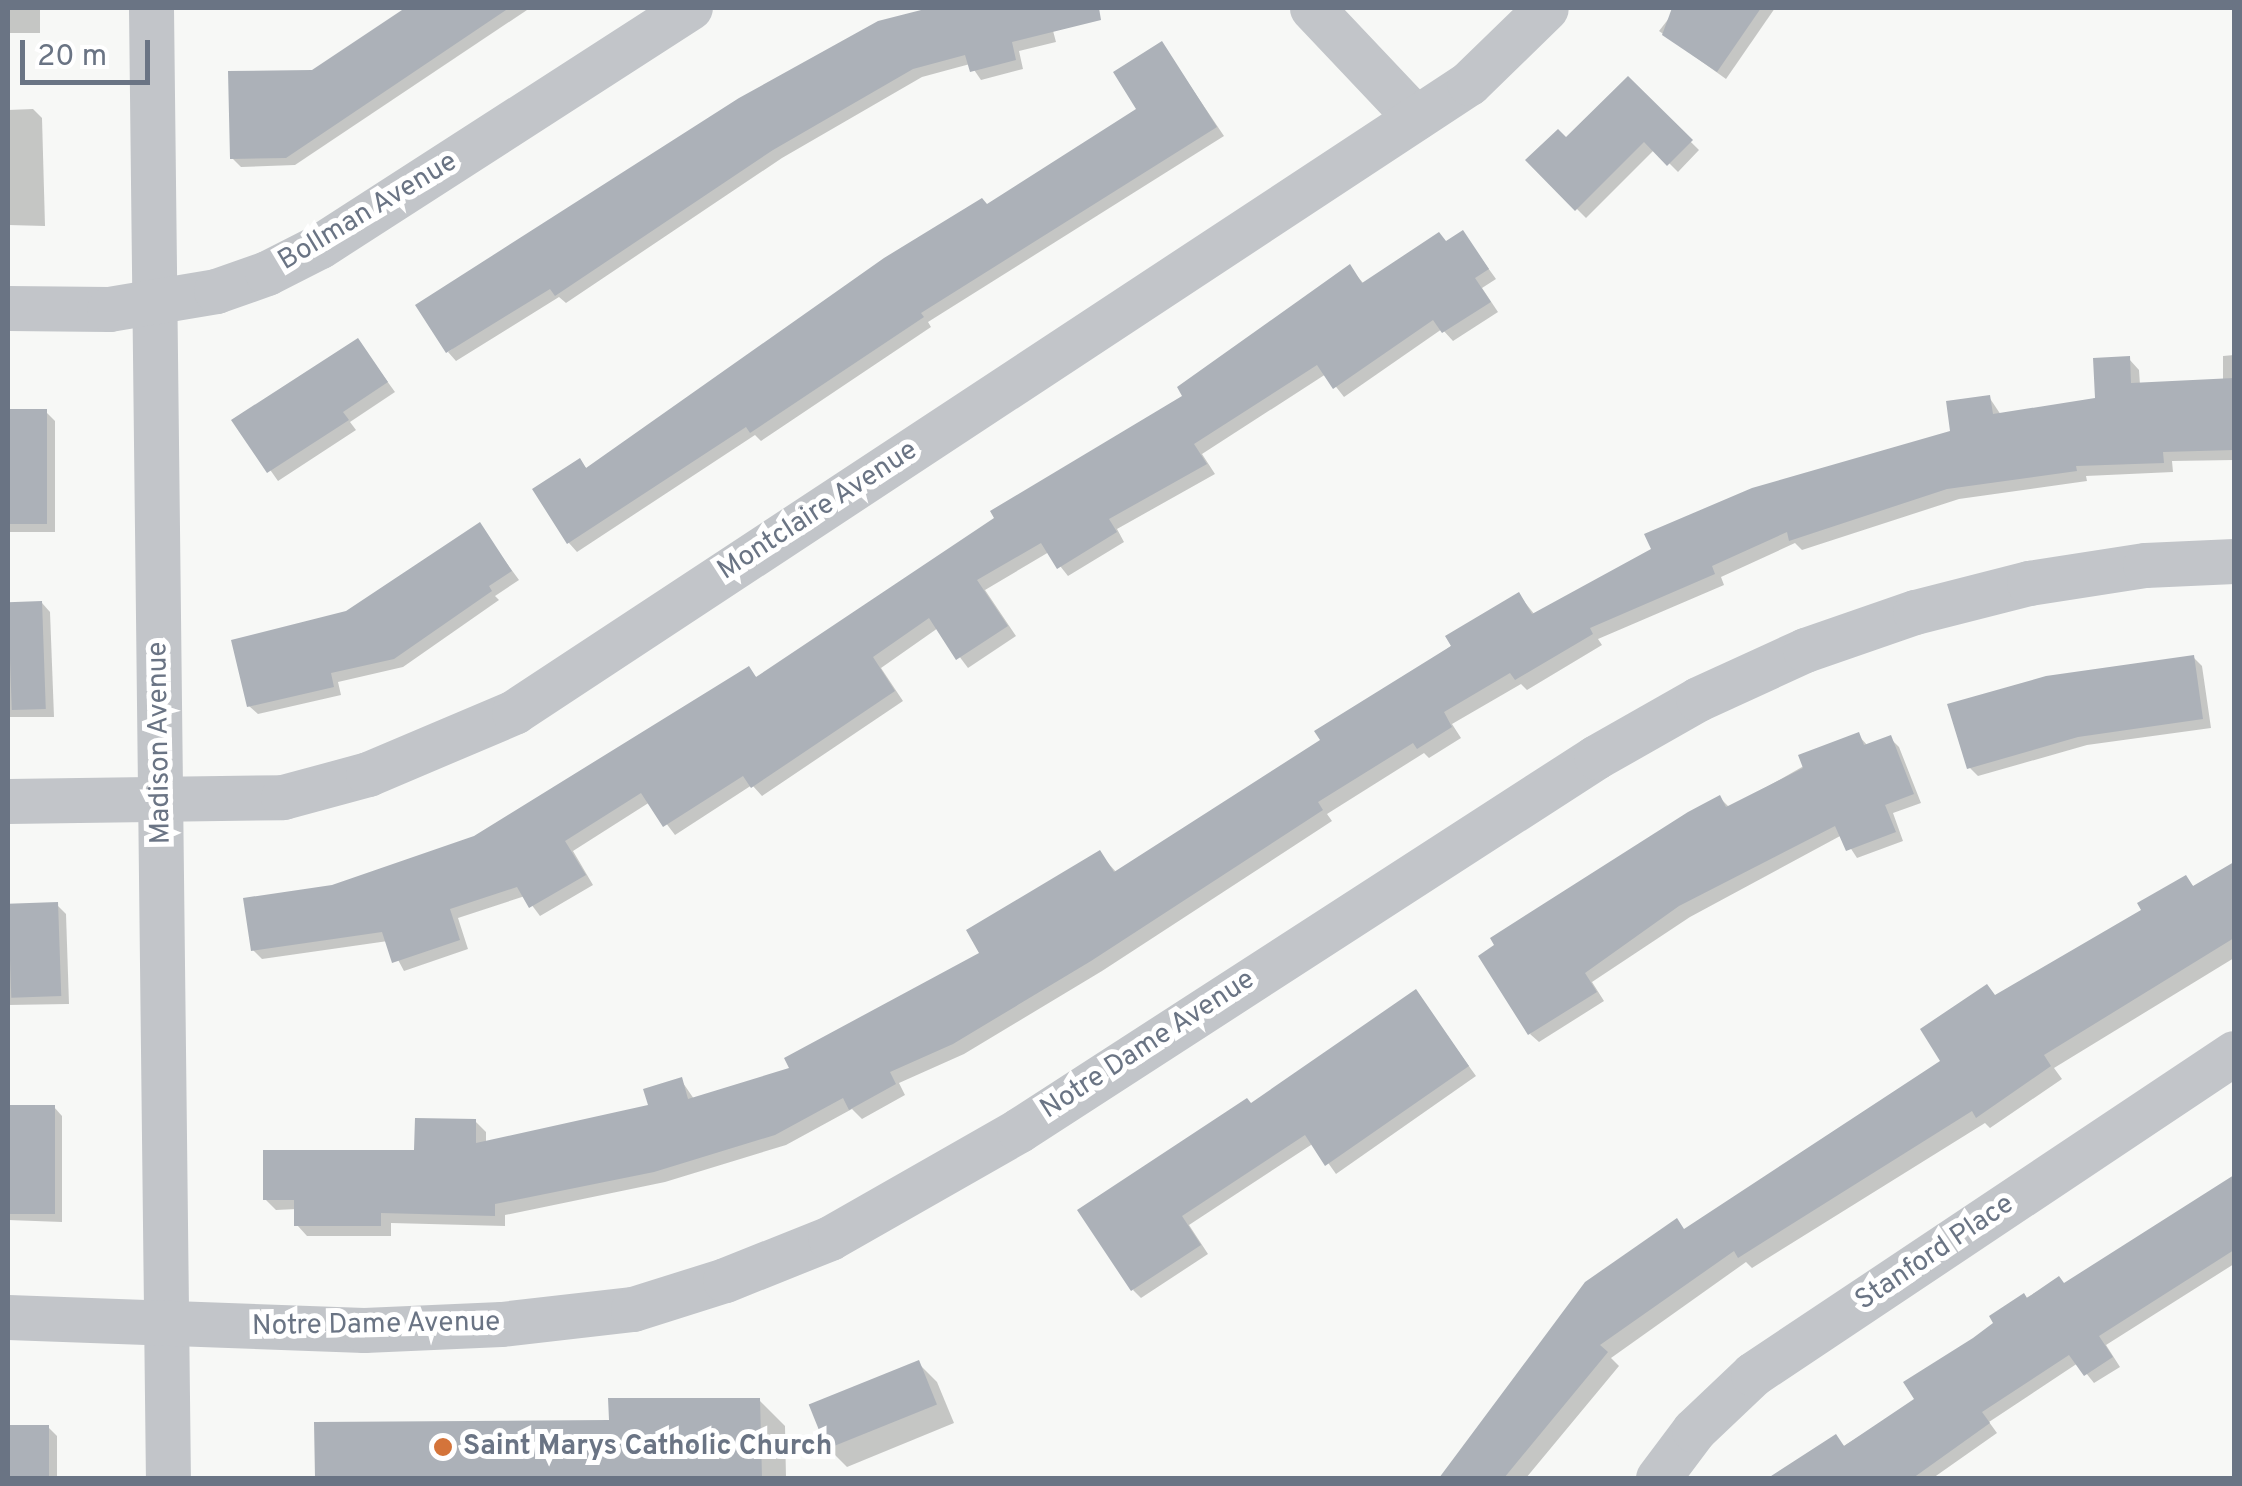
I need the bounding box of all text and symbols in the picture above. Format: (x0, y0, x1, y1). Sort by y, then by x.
scale bar (25, 20, 155, 82)
text: 20 m (37, 39, 107, 76)
street label: Bollman Avenue (272, 145, 464, 279)
street label: Montclaire Avenue (711, 434, 925, 588)
street label: Madison Avenue (141, 641, 179, 845)
street label: Notre Dame Avenue (1034, 963, 1262, 1127)
street label: Stanford Place (1849, 1188, 2021, 1318)
street label: Notre Dame Avenue (251, 1306, 501, 1344)
place label: Saint Marys Catholic Church (463, 1430, 832, 1464)
marker: Saint Marys Catholic Church (432, 1436, 454, 1458)

